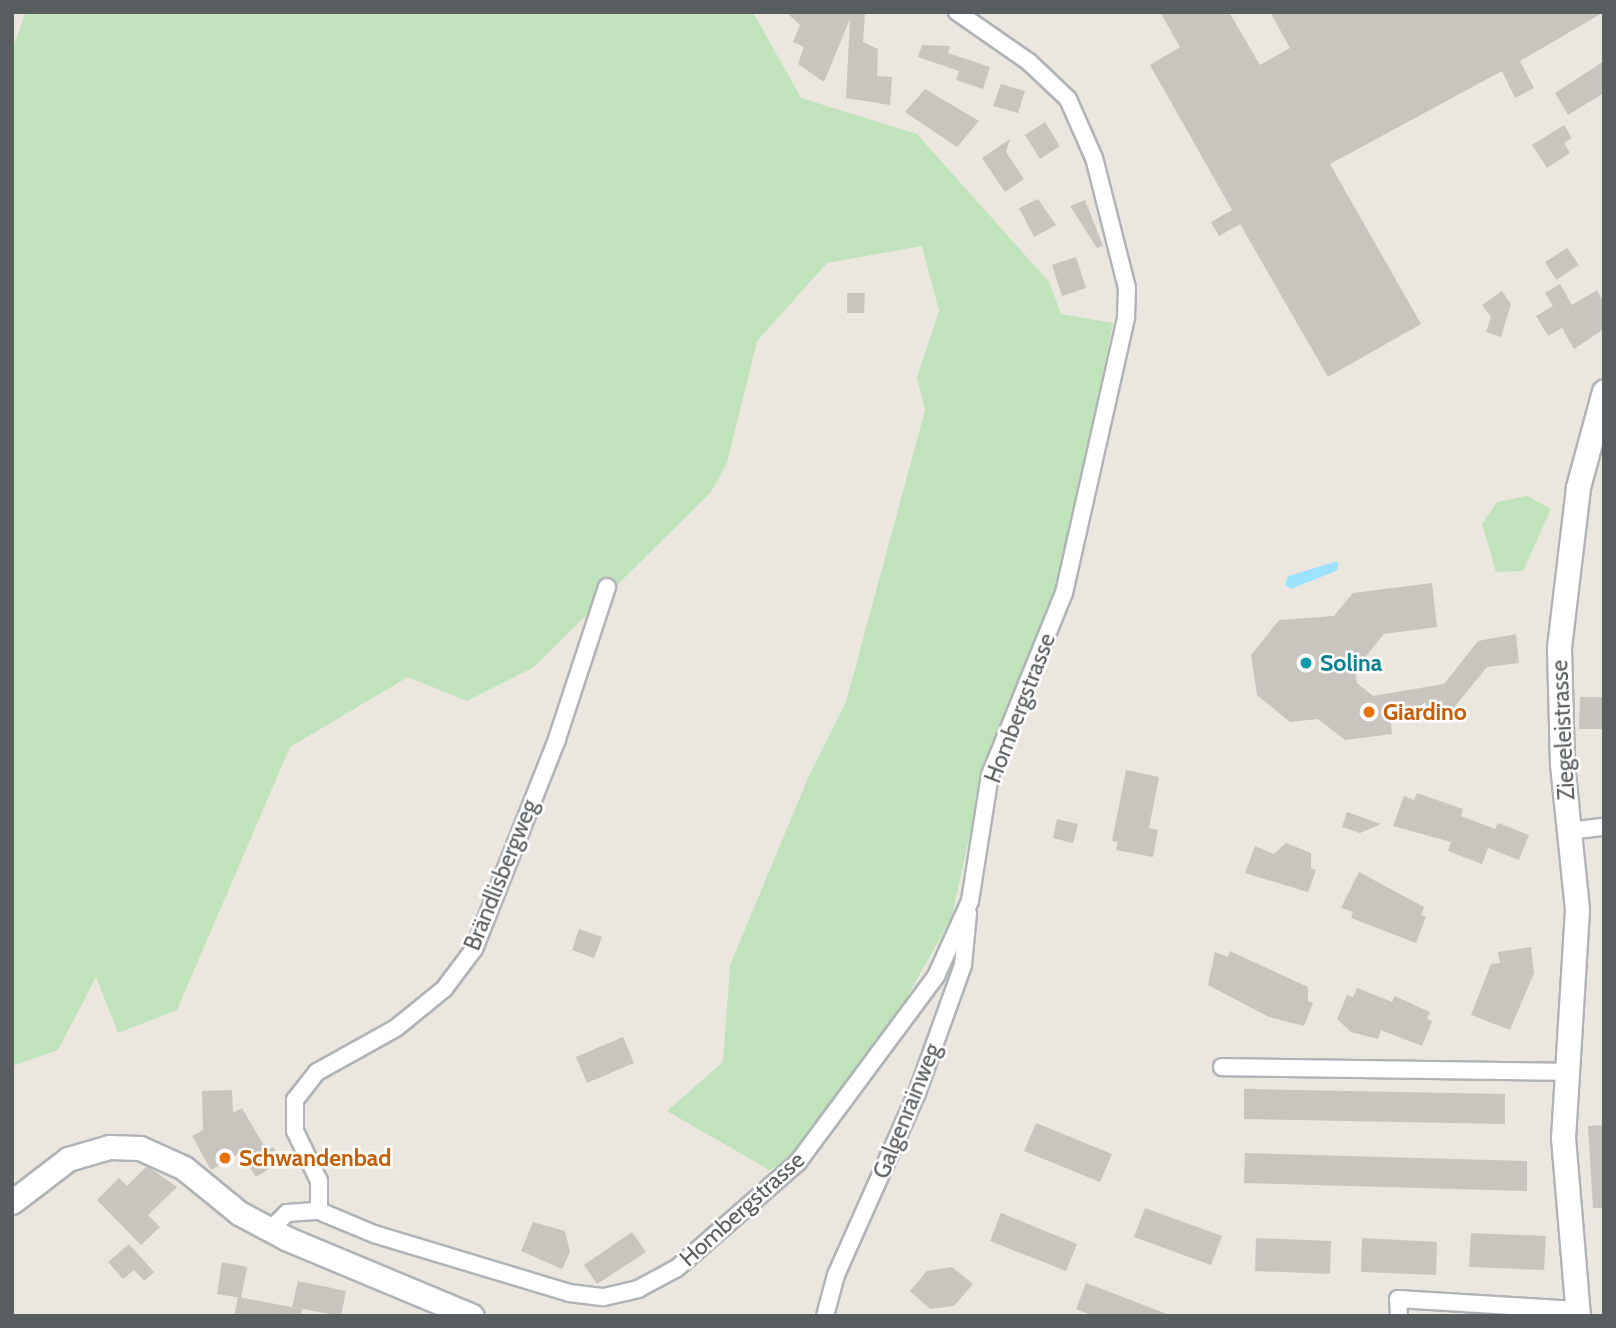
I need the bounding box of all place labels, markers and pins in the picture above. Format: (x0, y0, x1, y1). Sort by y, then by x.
place label: Solina (1320, 649, 1382, 677)
marker: Solina (1298, 655, 1314, 671)
place label: Giardino (1383, 698, 1467, 726)
marker: Giardino (1361, 704, 1377, 720)
place label: Schwandenbad (239, 1144, 391, 1172)
marker: Schwandenbad (217, 1150, 233, 1166)

